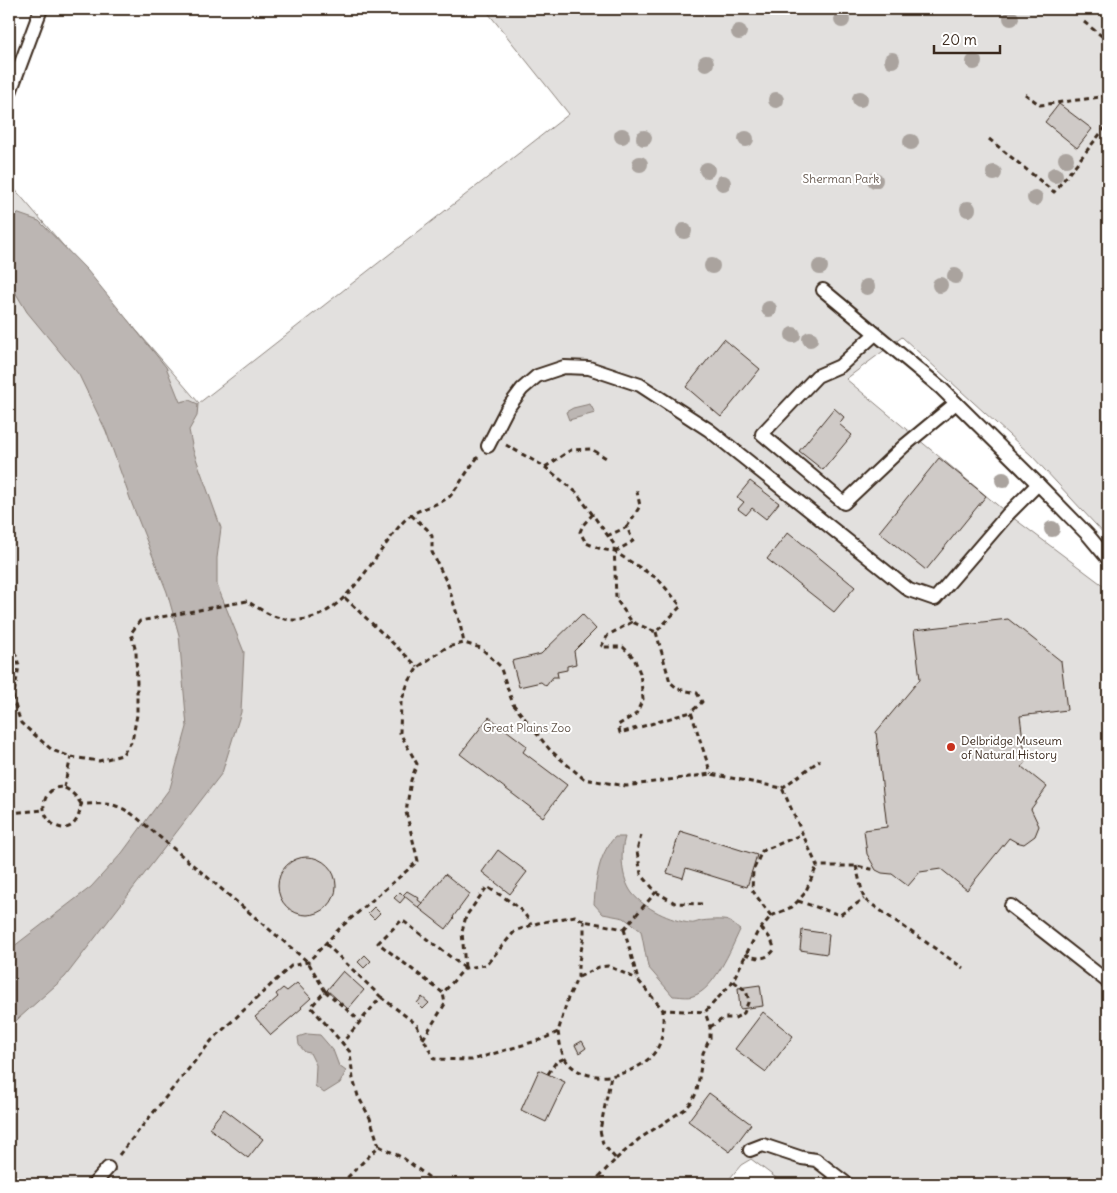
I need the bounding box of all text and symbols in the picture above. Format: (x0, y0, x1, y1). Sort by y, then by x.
scale bar (934, 22, 1001, 54)
text: 20 m (942, 30, 977, 49)
park label: Sherman Park (803, 171, 879, 186)
park label: Great Plains Zoo (483, 720, 571, 735)
place label: Delbridge Museum of Natural History (961, 733, 1063, 762)
marker: Delbridge Museum of Natural History (945, 741, 957, 753)

